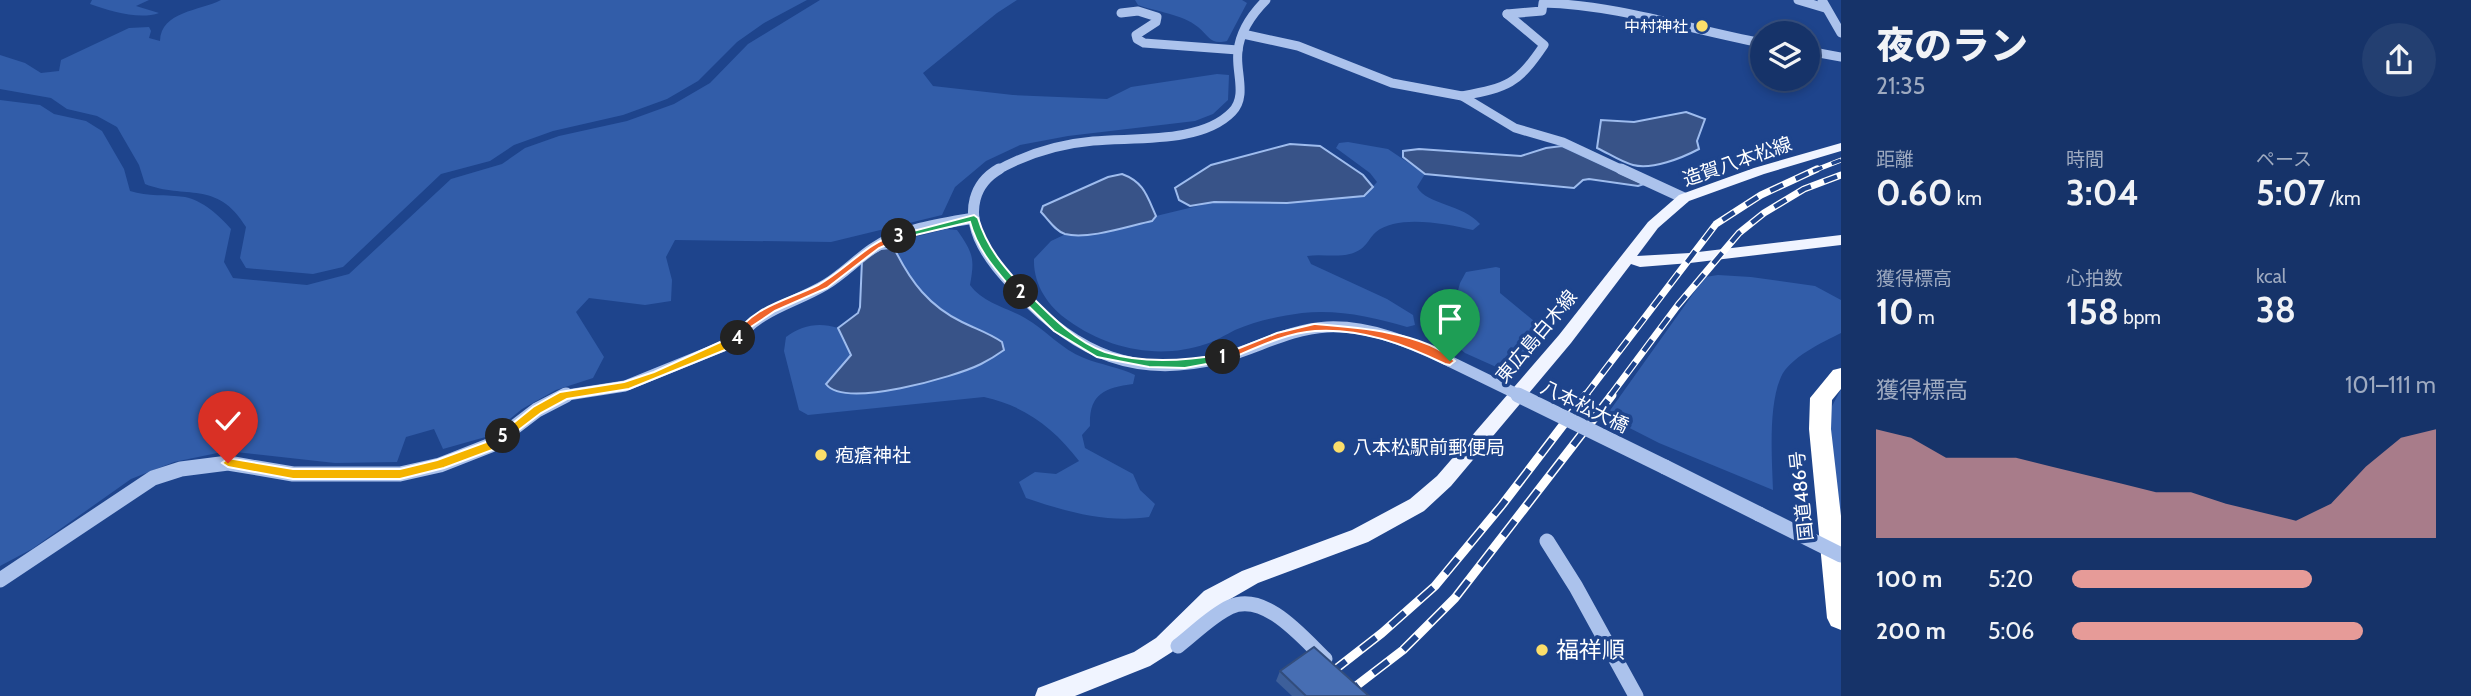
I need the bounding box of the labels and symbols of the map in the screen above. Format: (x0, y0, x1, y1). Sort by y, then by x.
place label: 中村神社 (1624, 17, 1688, 36)
marker: 中村神社 (1694, 18, 1710, 34)
street label: 造賀八本松線 (1680, 132, 1795, 191)
pin: 3 (881, 218, 916, 254)
pin: 2 (1004, 274, 1038, 310)
street label: 東広島白木線 (1491, 285, 1582, 387)
pin (1420, 289, 1480, 361)
pin: 4 (720, 320, 756, 356)
pin: 1 (1206, 340, 1240, 374)
street label: 八本松大橋 (1537, 375, 1633, 438)
pin (198, 391, 258, 463)
pin: 5 (486, 418, 520, 453)
place label: 八本松駅前郵便局 (1353, 436, 1505, 459)
marker: 八本松駅前郵便局 (1331, 439, 1347, 455)
place label: 疱瘡神社 (835, 444, 911, 467)
marker: 疱瘡神社 (813, 447, 829, 463)
street label: 国道486号 (1785, 450, 1818, 542)
place label: 福祥順 (1556, 636, 1625, 664)
marker: 福祥順 (1534, 642, 1550, 658)

